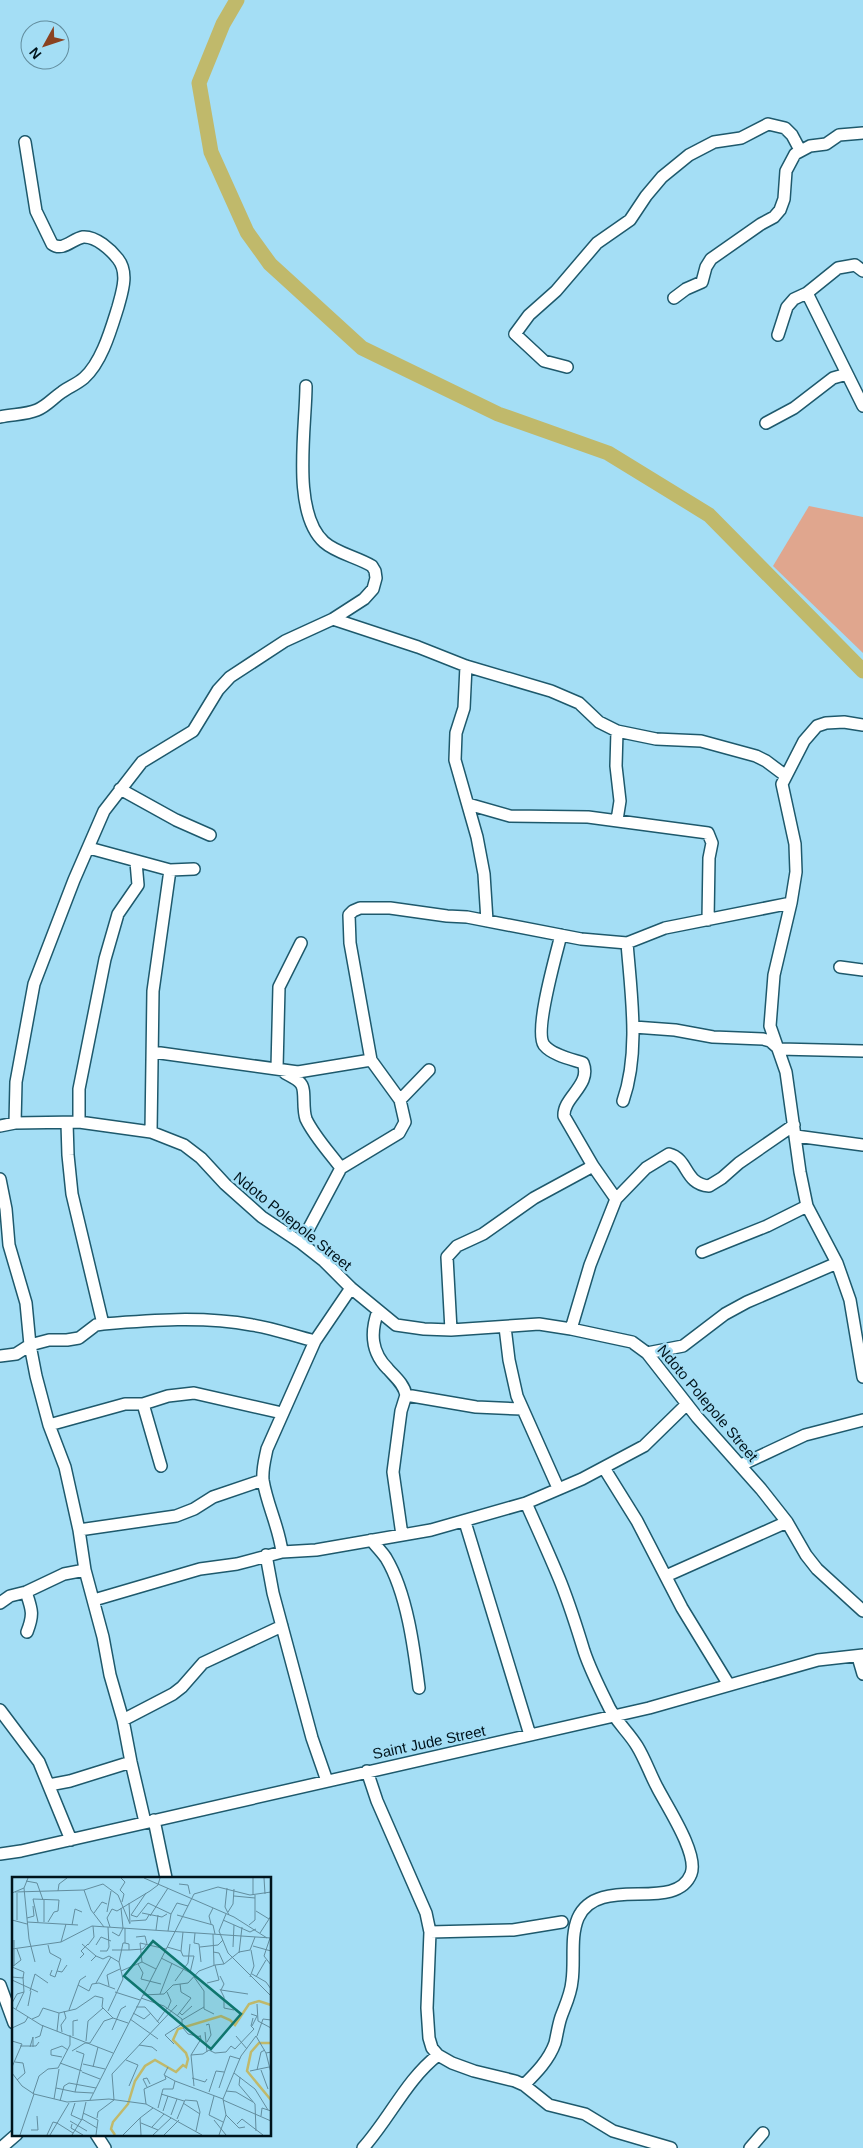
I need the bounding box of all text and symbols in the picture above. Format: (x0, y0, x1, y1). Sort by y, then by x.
north arrow (20, 20, 70, 70)
text: N (26, 44, 44, 62)
street label: Ndoto Polepole Street (231, 1168, 356, 1274)
street label: Ndoto Polepole Street (654, 1341, 762, 1465)
street label: Saint Jude Street (371, 1722, 488, 1762)
inset map (12, 1877, 271, 2136)

